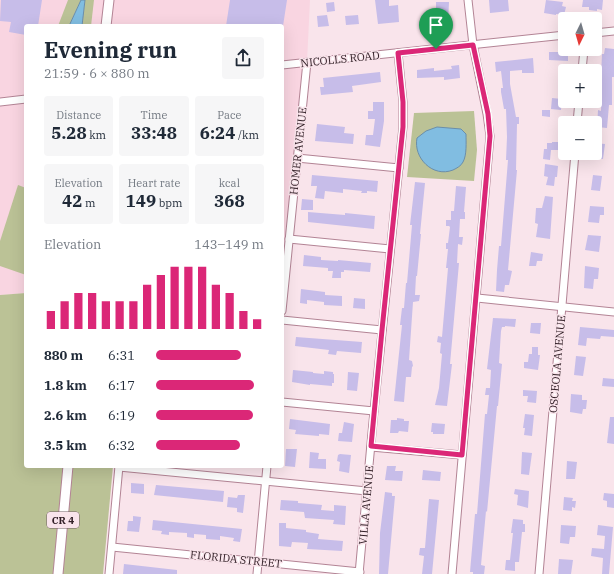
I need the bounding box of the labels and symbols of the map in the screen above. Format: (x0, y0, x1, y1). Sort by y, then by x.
pin (419, 8, 453, 49)
north arrow (558, 12, 602, 56)
street label: NICOLLS ROAD (300, 48, 380, 70)
street label: HOMER AVENUE (286, 106, 310, 196)
street label: OSCEOLA AVENUE (546, 314, 568, 414)
street label: VILLA AVENUE (356, 465, 376, 545)
road number: CR 4 (47, 512, 79, 528)
street label: FLORIDA STREET (189, 547, 283, 571)

